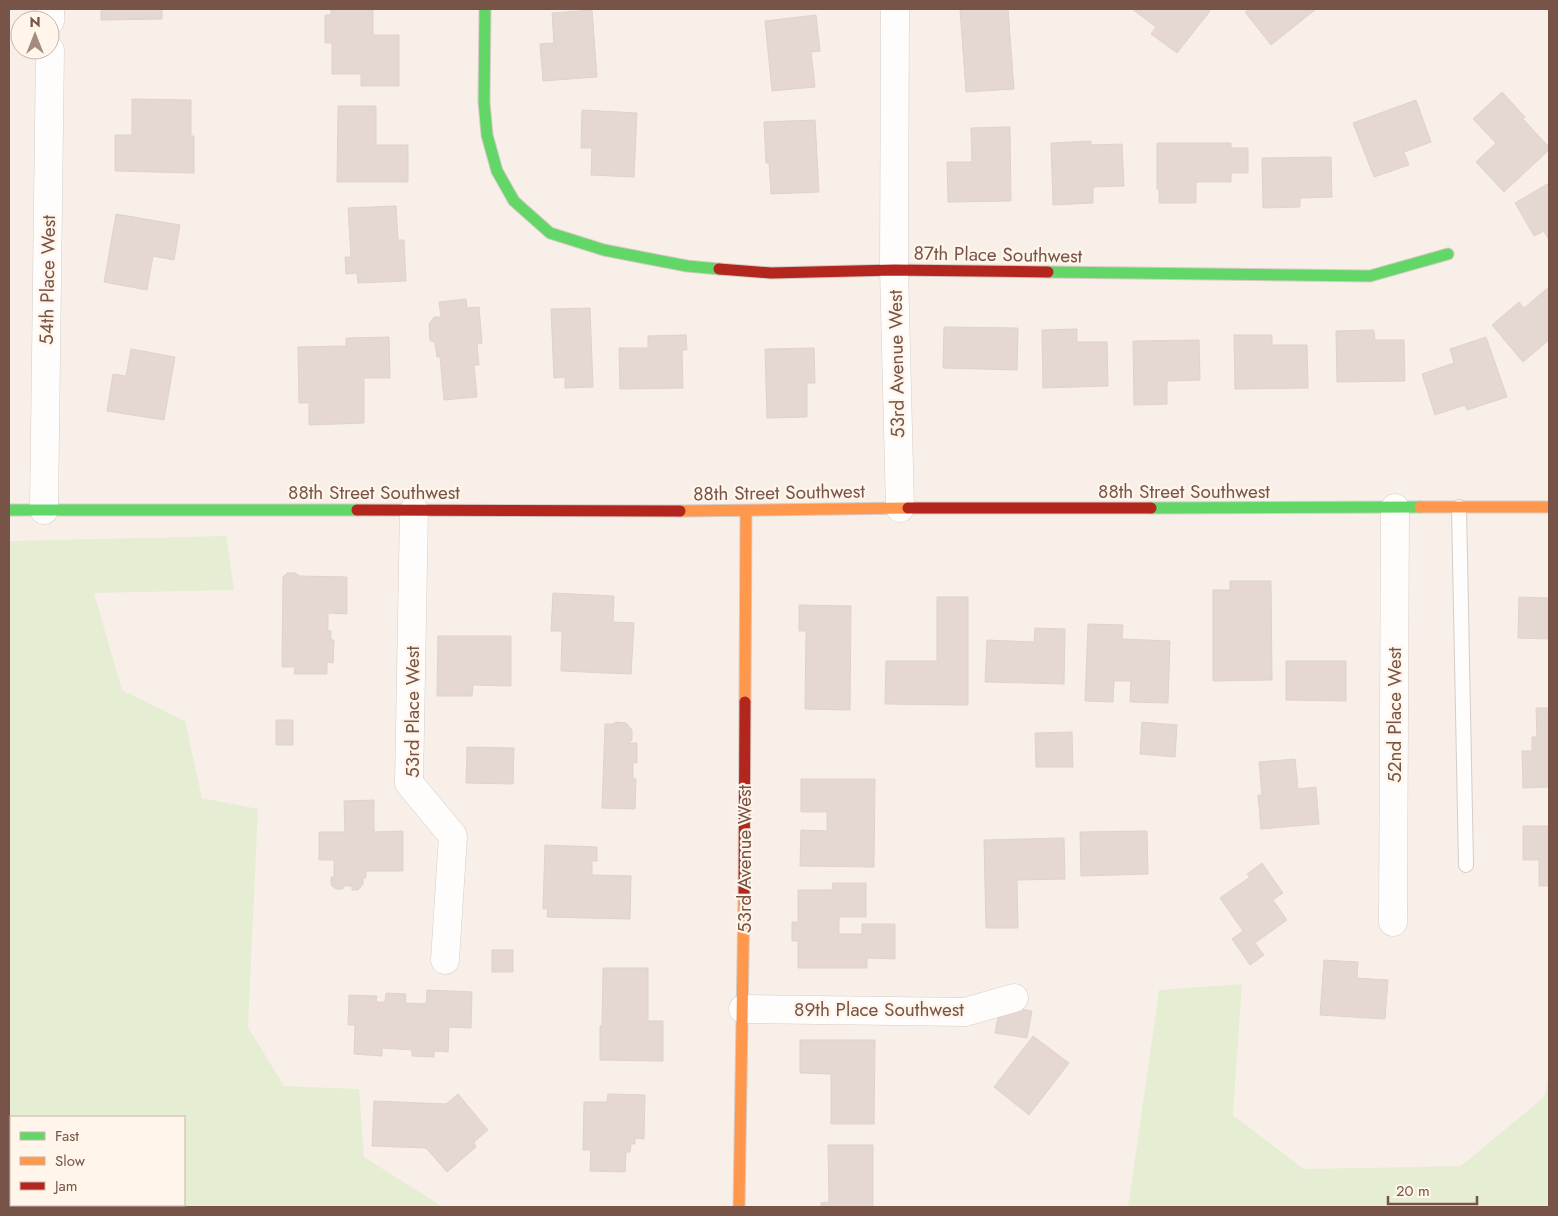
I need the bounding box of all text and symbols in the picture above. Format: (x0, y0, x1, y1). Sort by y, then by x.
north arrow (10, 10, 60, 60)
text: N (29, 12, 41, 32)
street label: 54th Place West (33, 214, 62, 345)
street label: 87th Place Southwest (913, 240, 1083, 269)
street label: 53rd Avenue West (882, 289, 911, 438)
street label: 88th Street Southwest (693, 477, 866, 507)
street label: 88th Street Southwest (1098, 478, 1270, 505)
street label: 88th Street Southwest (288, 479, 460, 506)
street label: 53rd Place West (399, 646, 426, 778)
street label: 52nd Place West (1381, 647, 1408, 783)
street label: 53rd Avenue West (731, 784, 758, 933)
street label: 89th Place Southwest (794, 996, 964, 1023)
legend (10, 1116, 185, 1206)
text: Fast (55, 1125, 79, 1147)
text: Slow (55, 1150, 86, 1172)
scale bar (1388, 1174, 1477, 1206)
text: Jam (53, 1175, 78, 1197)
text: 20 m (1396, 1180, 1430, 1202)

